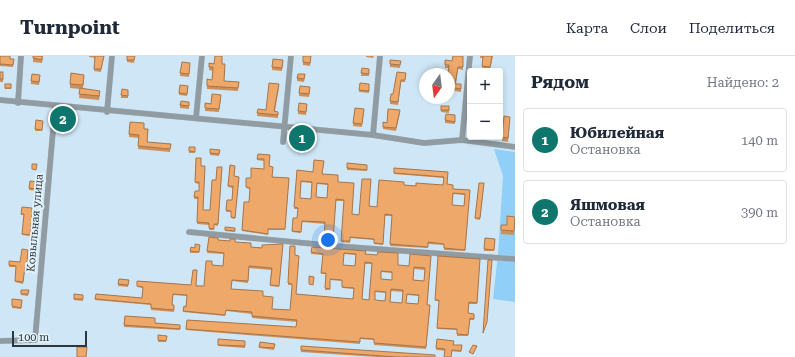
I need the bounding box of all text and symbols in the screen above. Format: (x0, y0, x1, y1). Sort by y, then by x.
text: Turnpoint (20, 16, 120, 39)
text: Карта (566, 20, 608, 36)
text: Слои (630, 20, 667, 36)
text: Поделиться (689, 20, 775, 36)
north arrow (419, 68, 455, 104)
map controls (467, 68, 503, 140)
button: + (467, 68, 503, 104)
text: Рядом (531, 72, 589, 92)
text: Найдено: 2 (707, 75, 779, 90)
pin: 2 (50, 104, 76, 134)
button: − (467, 104, 503, 140)
pin: 1 (289, 123, 315, 153)
text: Юбилейная (570, 124, 664, 142)
text: 1 (541, 133, 549, 148)
text: 140 m (741, 133, 778, 148)
text: Остановка (570, 142, 641, 157)
street label: Ковыльная улица (24, 173, 46, 273)
text: Яшмовая (570, 196, 645, 214)
text: 2 (541, 205, 549, 220)
text: 390 m (741, 205, 778, 220)
text: Остановка (570, 214, 641, 229)
your location (318, 230, 338, 250)
scale bar (12, 329, 87, 348)
text: 100 m (18, 331, 49, 344)

